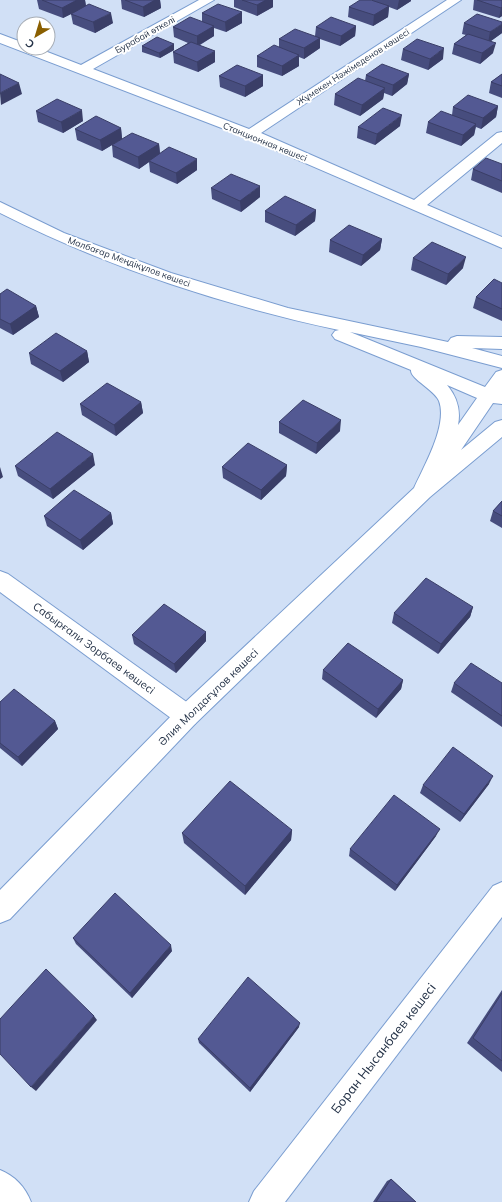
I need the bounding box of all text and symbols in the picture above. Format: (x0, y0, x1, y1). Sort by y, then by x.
street label: Бурабай өткелі (113, 13, 177, 57)
north arrow (16, 16, 56, 56)
street label: Жұмекен Нәжімеденов көшесі (294, 26, 411, 107)
text: С (22, 36, 37, 52)
street label: Станционная көшесі (221, 120, 309, 163)
street label: Малбағар Меңдіқұлов көшесі (66, 234, 192, 289)
street label: Сабырғали Зорбаев көшесі (30, 599, 158, 697)
street label: Әлия Молдағұлов көшесі (155, 645, 261, 749)
street label: Боран Нысанбаев көшесі (327, 980, 439, 1116)

